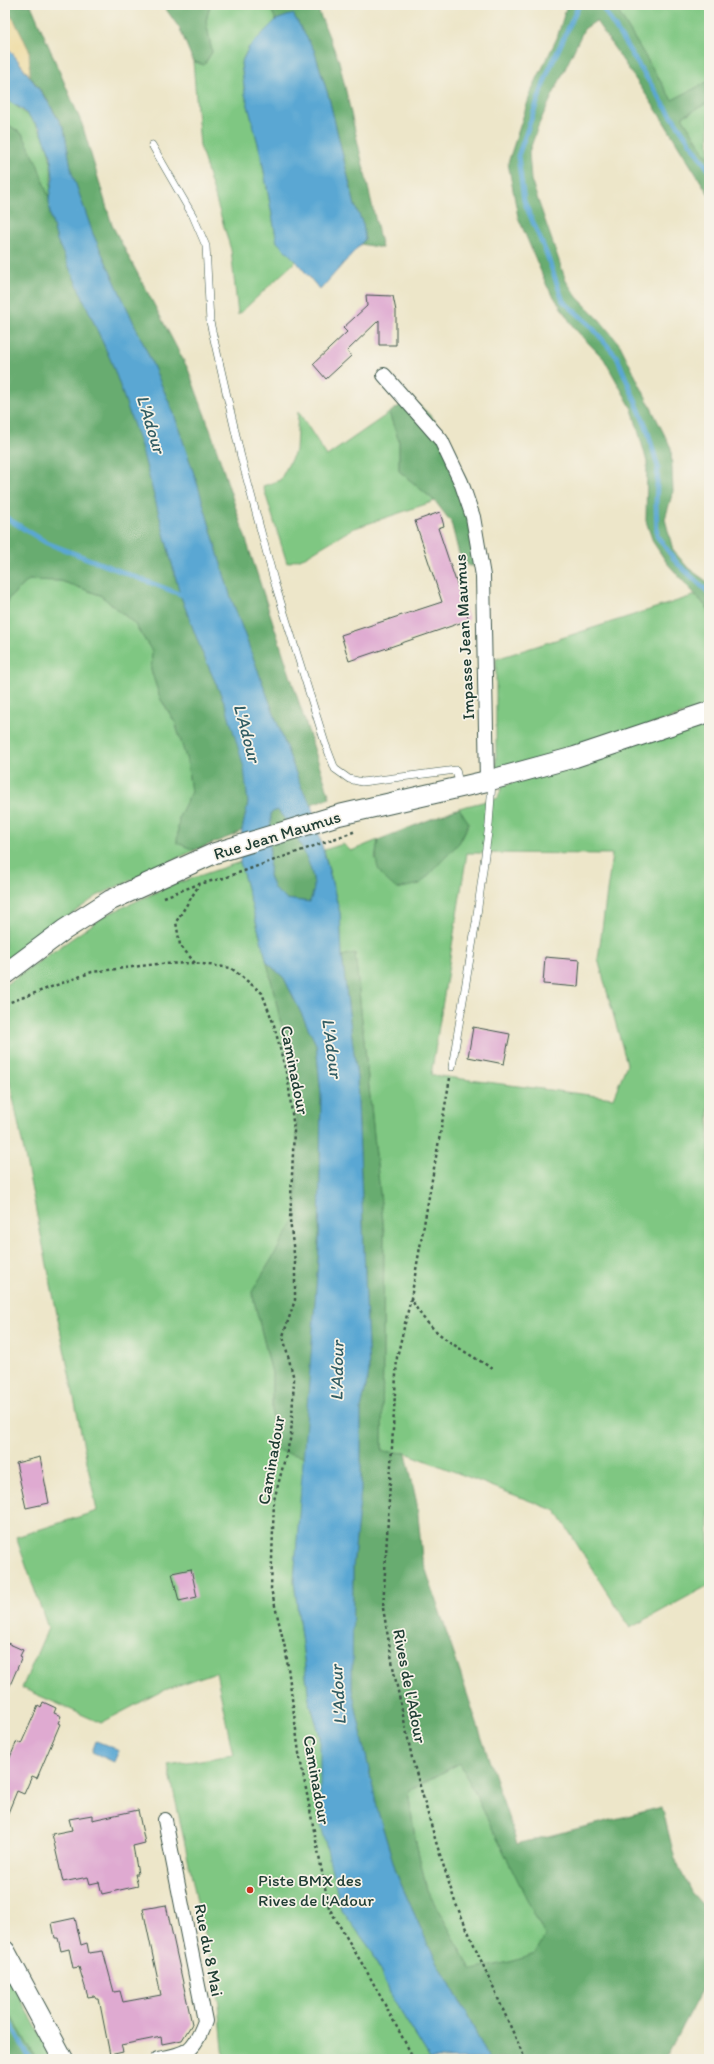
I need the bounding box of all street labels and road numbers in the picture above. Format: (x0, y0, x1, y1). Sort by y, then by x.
street label: Impasse Jean Maumus (450, 554, 478, 720)
street label: Rue Jean Maumus (211, 806, 343, 864)
street label: Caminadour (277, 1024, 313, 1116)
street label: Caminadour (253, 1414, 289, 1506)
street label: Rives de l'Adour (389, 1627, 431, 1745)
street label: Caminadour (299, 1734, 335, 1826)
street label: Rue du 8 Mai (190, 1902, 228, 1998)

